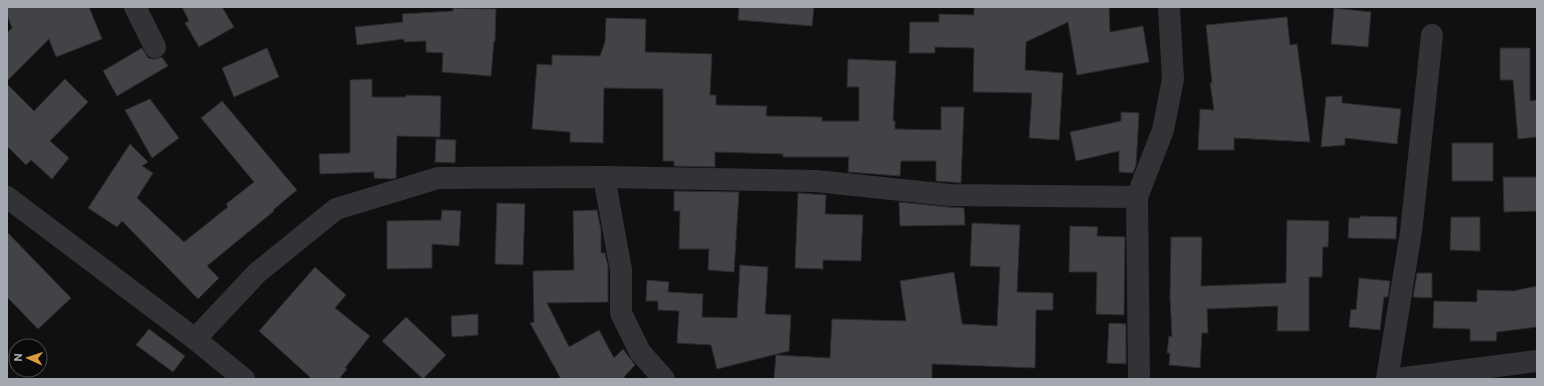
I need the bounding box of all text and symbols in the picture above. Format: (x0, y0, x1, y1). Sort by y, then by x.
north arrow (8, 338, 48, 378)
text: N (11, 353, 24, 362)

